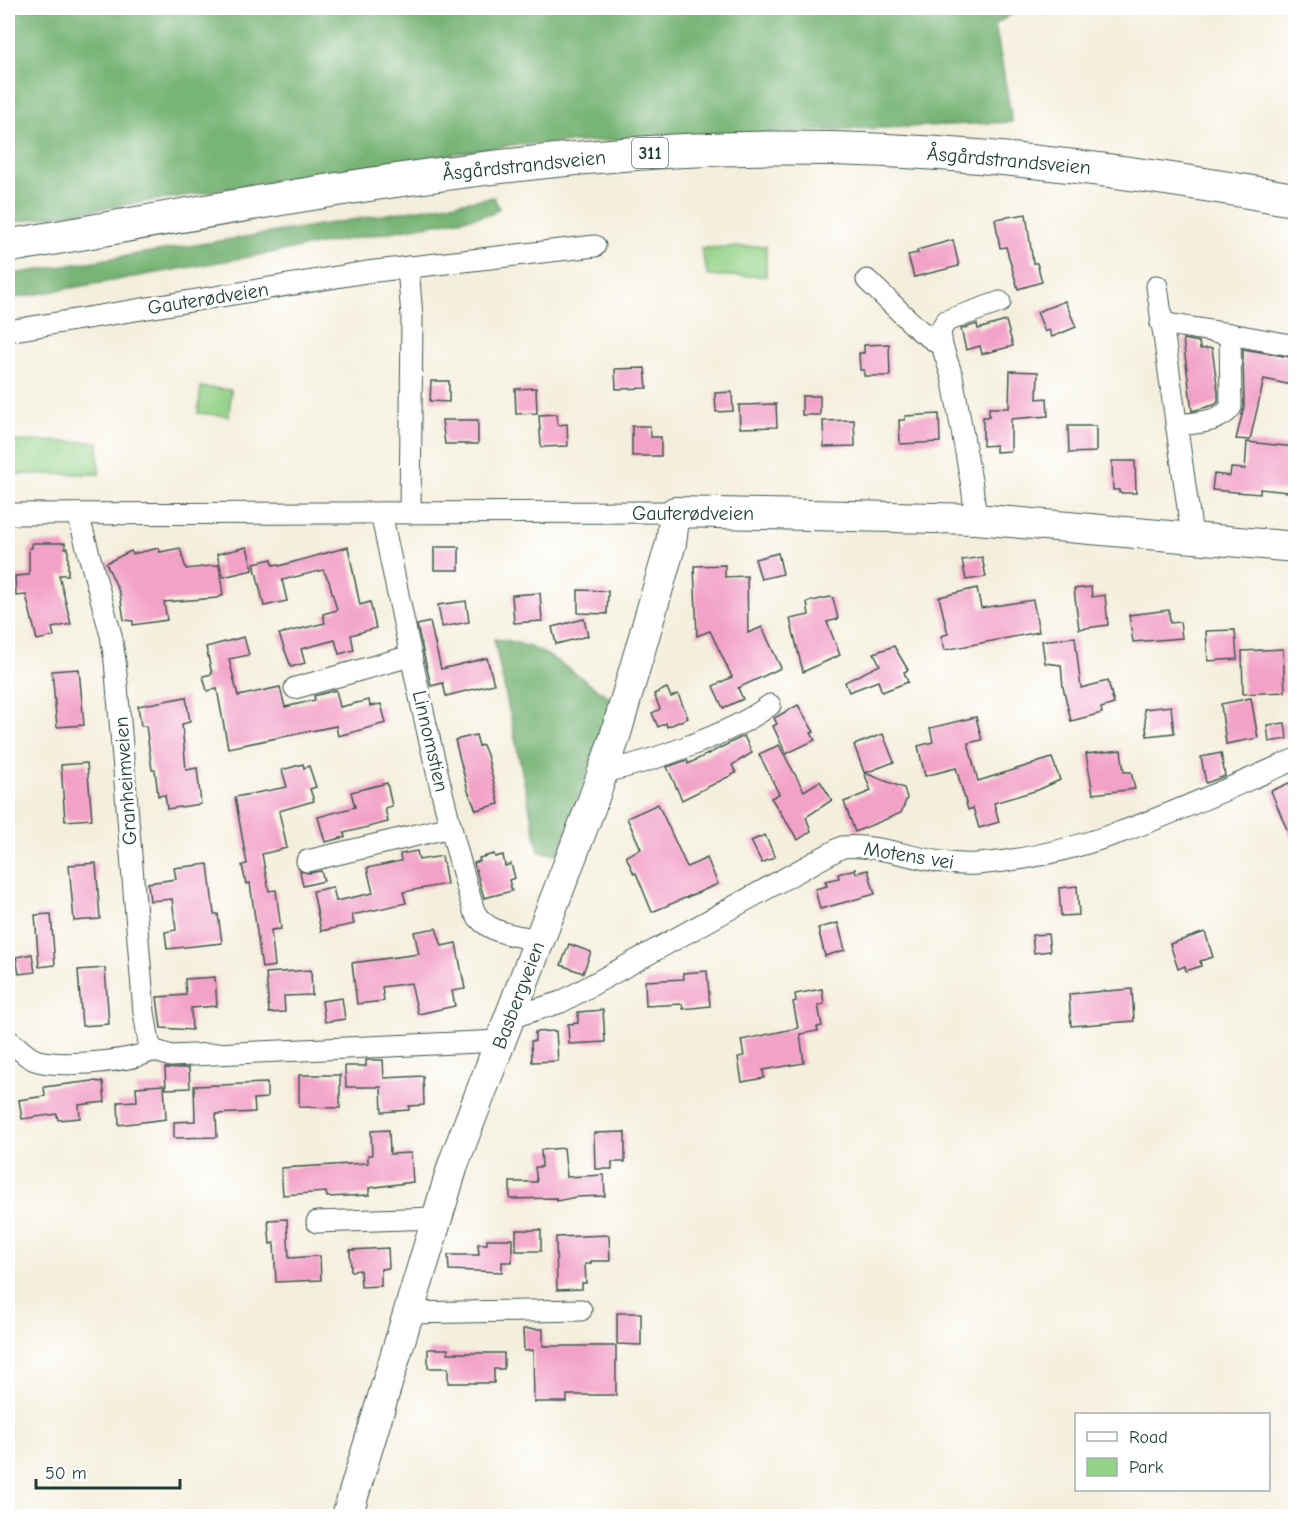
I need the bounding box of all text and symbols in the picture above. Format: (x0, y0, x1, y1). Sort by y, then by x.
road number: 311 (632, 138, 668, 168)
street label: Åsgårdstrandsveien (926, 141, 1092, 179)
street label: Åsgårdstrandsveien (441, 144, 607, 186)
street label: Gauterødveien (146, 278, 270, 319)
street label: Gauterødveien (632, 502, 754, 525)
street label: Linnomstien (408, 688, 453, 794)
street label: Granheimveien (110, 716, 141, 846)
street label: Motens vei (862, 837, 956, 874)
street label: Basbergveien (487, 938, 550, 1052)
legend (1075, 1413, 1270, 1491)
text: Road (1129, 1427, 1168, 1448)
scale bar (36, 1452, 180, 1490)
text: Park (1129, 1457, 1164, 1478)
text: 50 m (45, 1463, 87, 1484)

